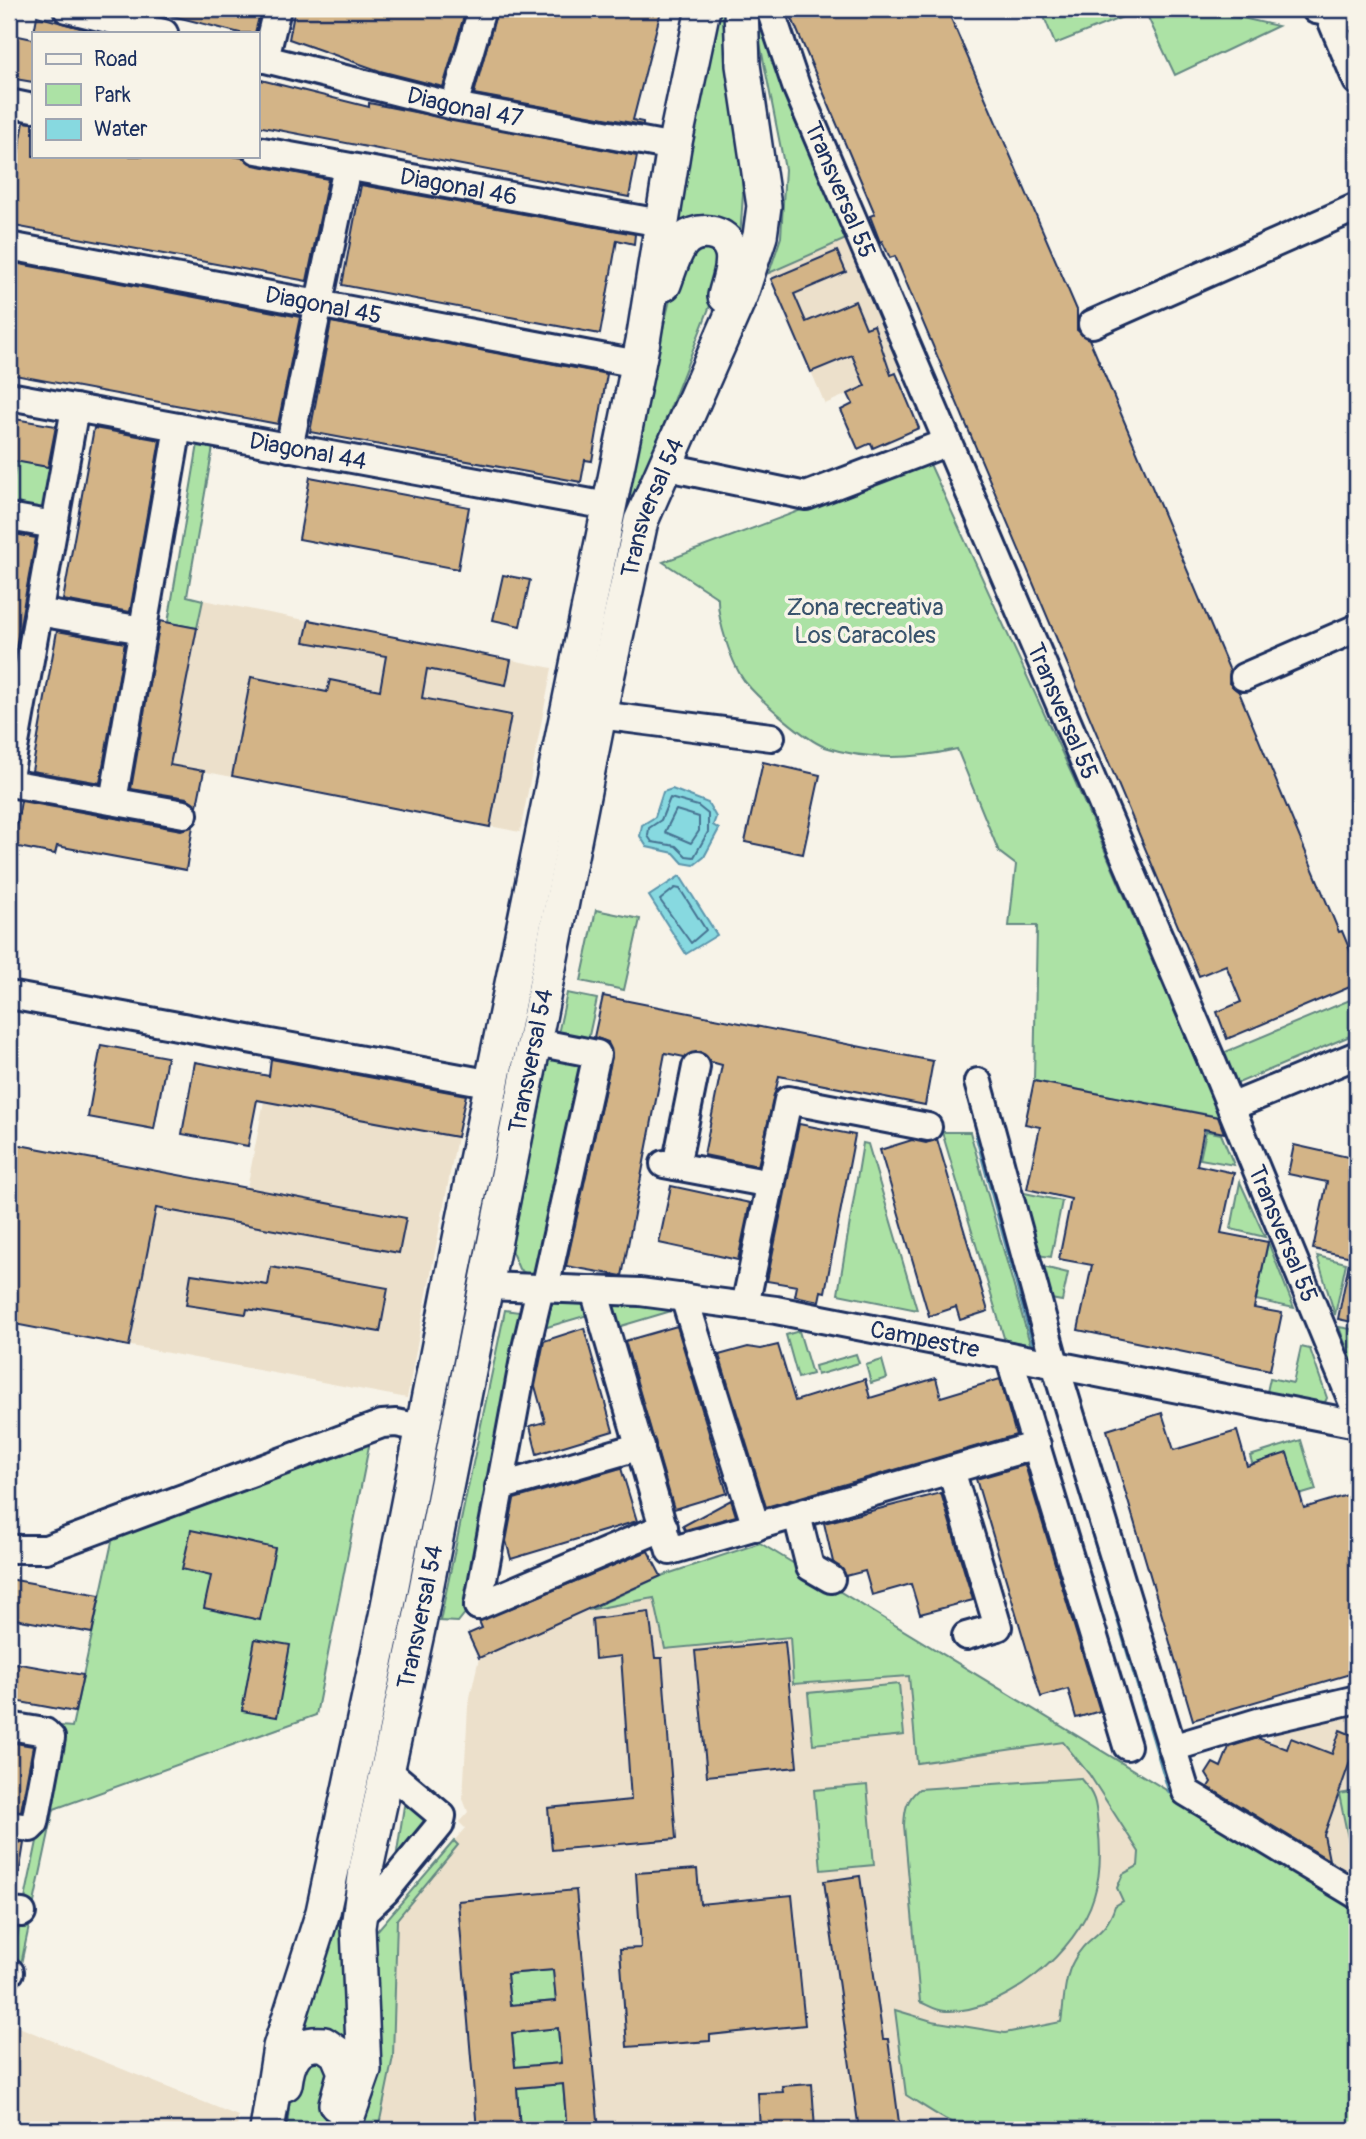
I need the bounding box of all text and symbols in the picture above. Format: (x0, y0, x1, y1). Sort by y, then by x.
legend (32, 32, 259, 158)
text: Road (94, 46, 138, 73)
street label: Diagonal 47 (404, 80, 526, 133)
text: Park (94, 82, 131, 109)
text: Water (94, 116, 148, 143)
street label: Transversal 55 (798, 117, 882, 262)
street label: Diagonal 46 (398, 162, 520, 211)
street label: Diagonal 45 (263, 280, 384, 330)
street label: Diagonal 44 (247, 426, 369, 476)
street label: Transversal 54 (615, 433, 690, 580)
park label: Zona recreativa Los Caracoles (786, 593, 944, 650)
street label: Transversal 55 (1021, 639, 1105, 784)
street label: Transversal 54 (502, 986, 559, 1136)
street label: Transversal 55 (1242, 1161, 1324, 1306)
street label: Campestre (868, 1314, 982, 1364)
street label: Transversal 54 (391, 1542, 449, 1692)

